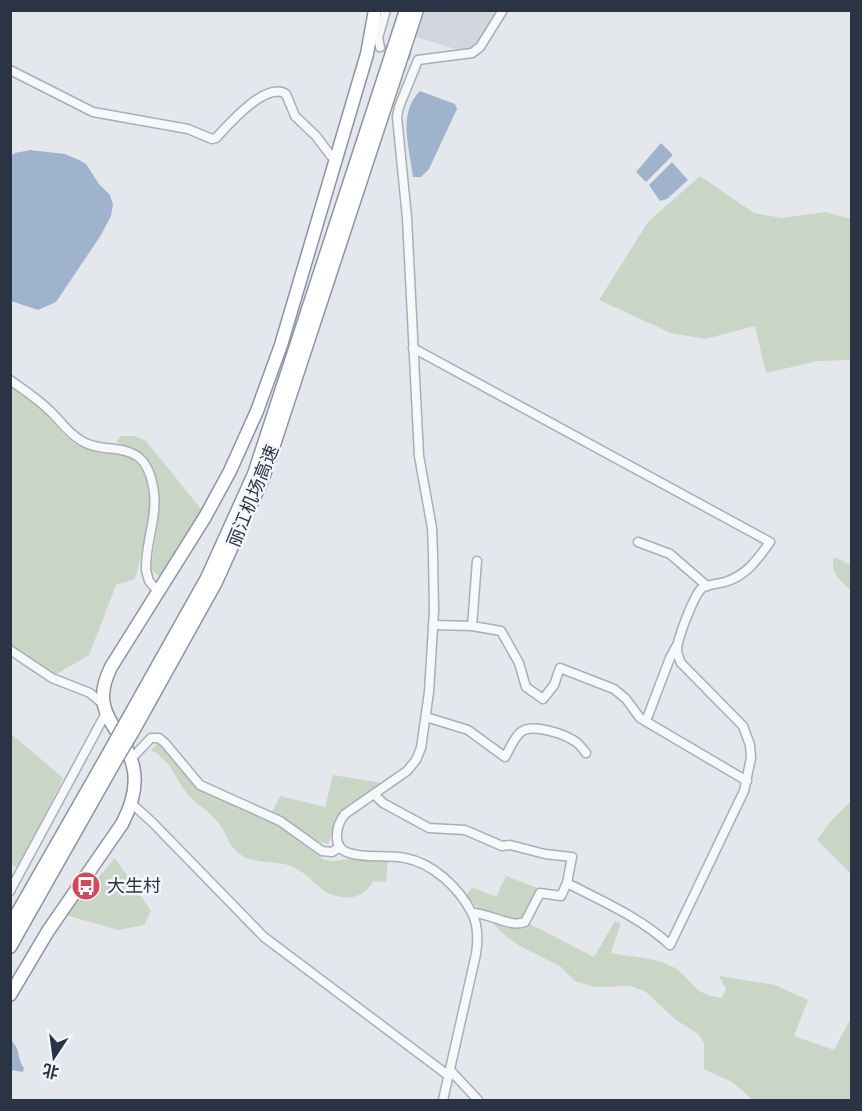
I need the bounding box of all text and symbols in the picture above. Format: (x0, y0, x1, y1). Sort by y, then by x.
street label: 丽江机场高速 (223, 442, 283, 550)
bus stop icon: 大生村 (70, 870, 102, 902)
place label: 大生村 (107, 875, 161, 897)
north arrow (24, 1027, 84, 1087)
text: 北 (41, 1060, 61, 1082)

